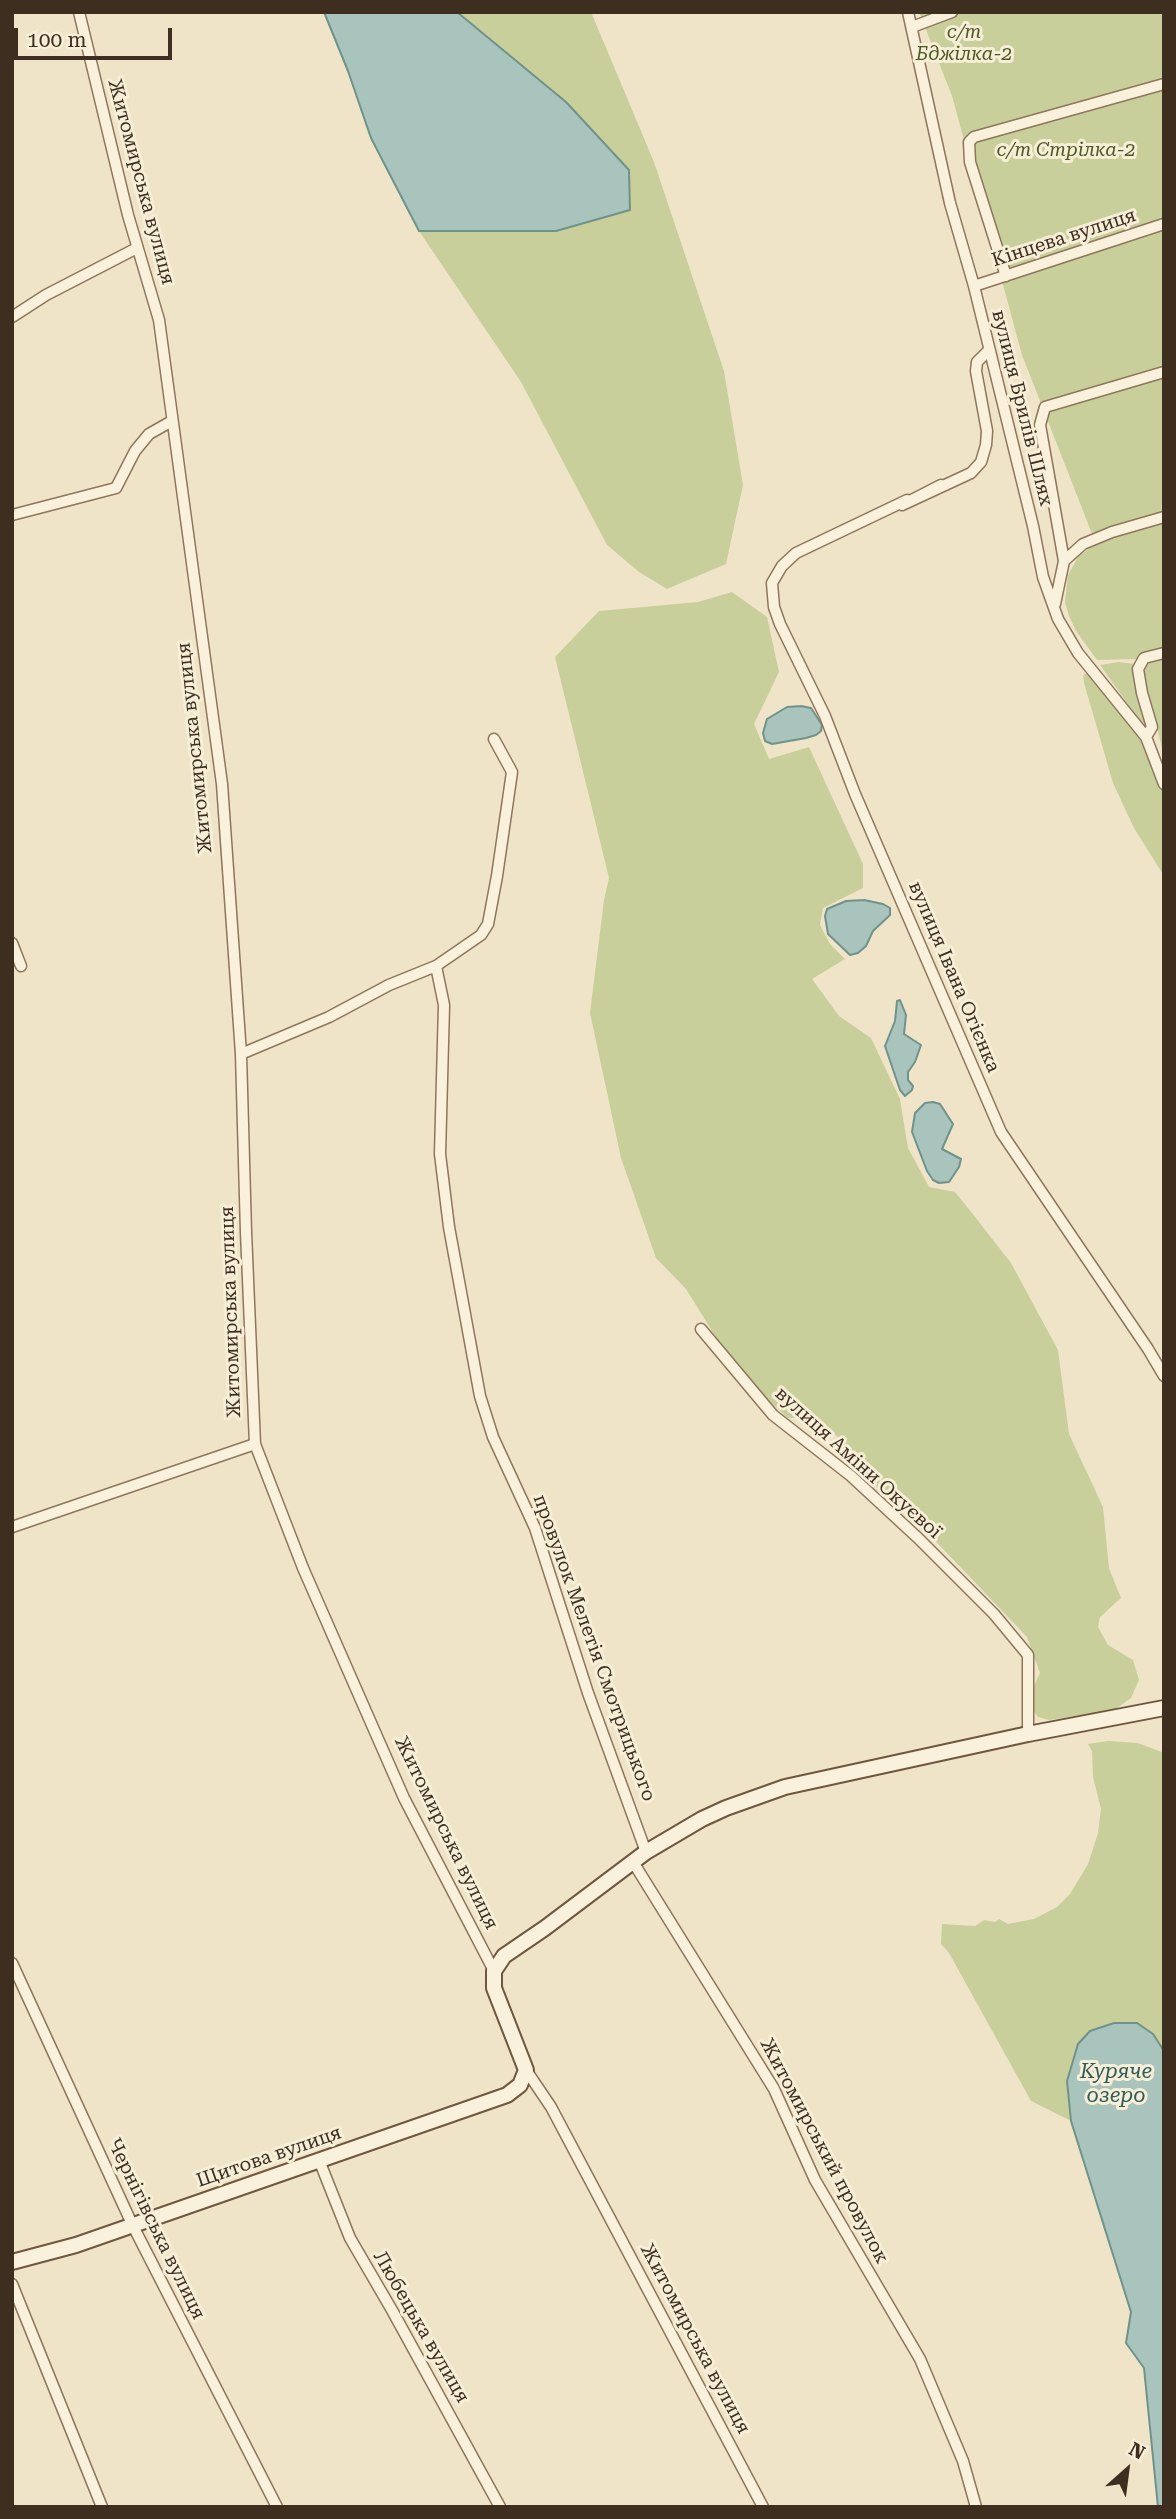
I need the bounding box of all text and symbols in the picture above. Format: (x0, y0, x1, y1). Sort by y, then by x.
scale bar (18, 14, 175, 58)
park label: с/т Бджілка-2 (916, 21, 1012, 65)
text: 100 m (27, 28, 87, 52)
street label: Житомирська вулиця (103, 77, 179, 287)
park label: с/т Стрілка-2 (997, 139, 1135, 161)
street label: Кінцева вулиця (989, 204, 1139, 272)
street label: вулиця Брилів Шлях (987, 308, 1057, 508)
street label: Житомирська вулиця (173, 641, 217, 855)
street label: вулиця Івана Огієнка (903, 878, 1005, 1076)
street label: Житомирська вулиця (216, 1206, 246, 1418)
street label: вулиця Аміни Окуєвої (770, 1382, 946, 1544)
street label: провулок Мелетія Смотрицького (528, 1492, 660, 1804)
street label: Житомирська вулиця (389, 1733, 503, 1933)
street label: Житомирський провулок (755, 2034, 893, 2268)
water label: Куряче озеро (1080, 2059, 1152, 2109)
street label: Щитова вулиця (193, 2121, 345, 2193)
street label: Чернігівська вулиця (102, 2135, 210, 2323)
street label: Житомирська вулиця (635, 2240, 755, 2438)
street label: Любецька вулиця (368, 2247, 474, 2407)
north arrow (1092, 2435, 1162, 2505)
text: N (1125, 2437, 1149, 2465)

